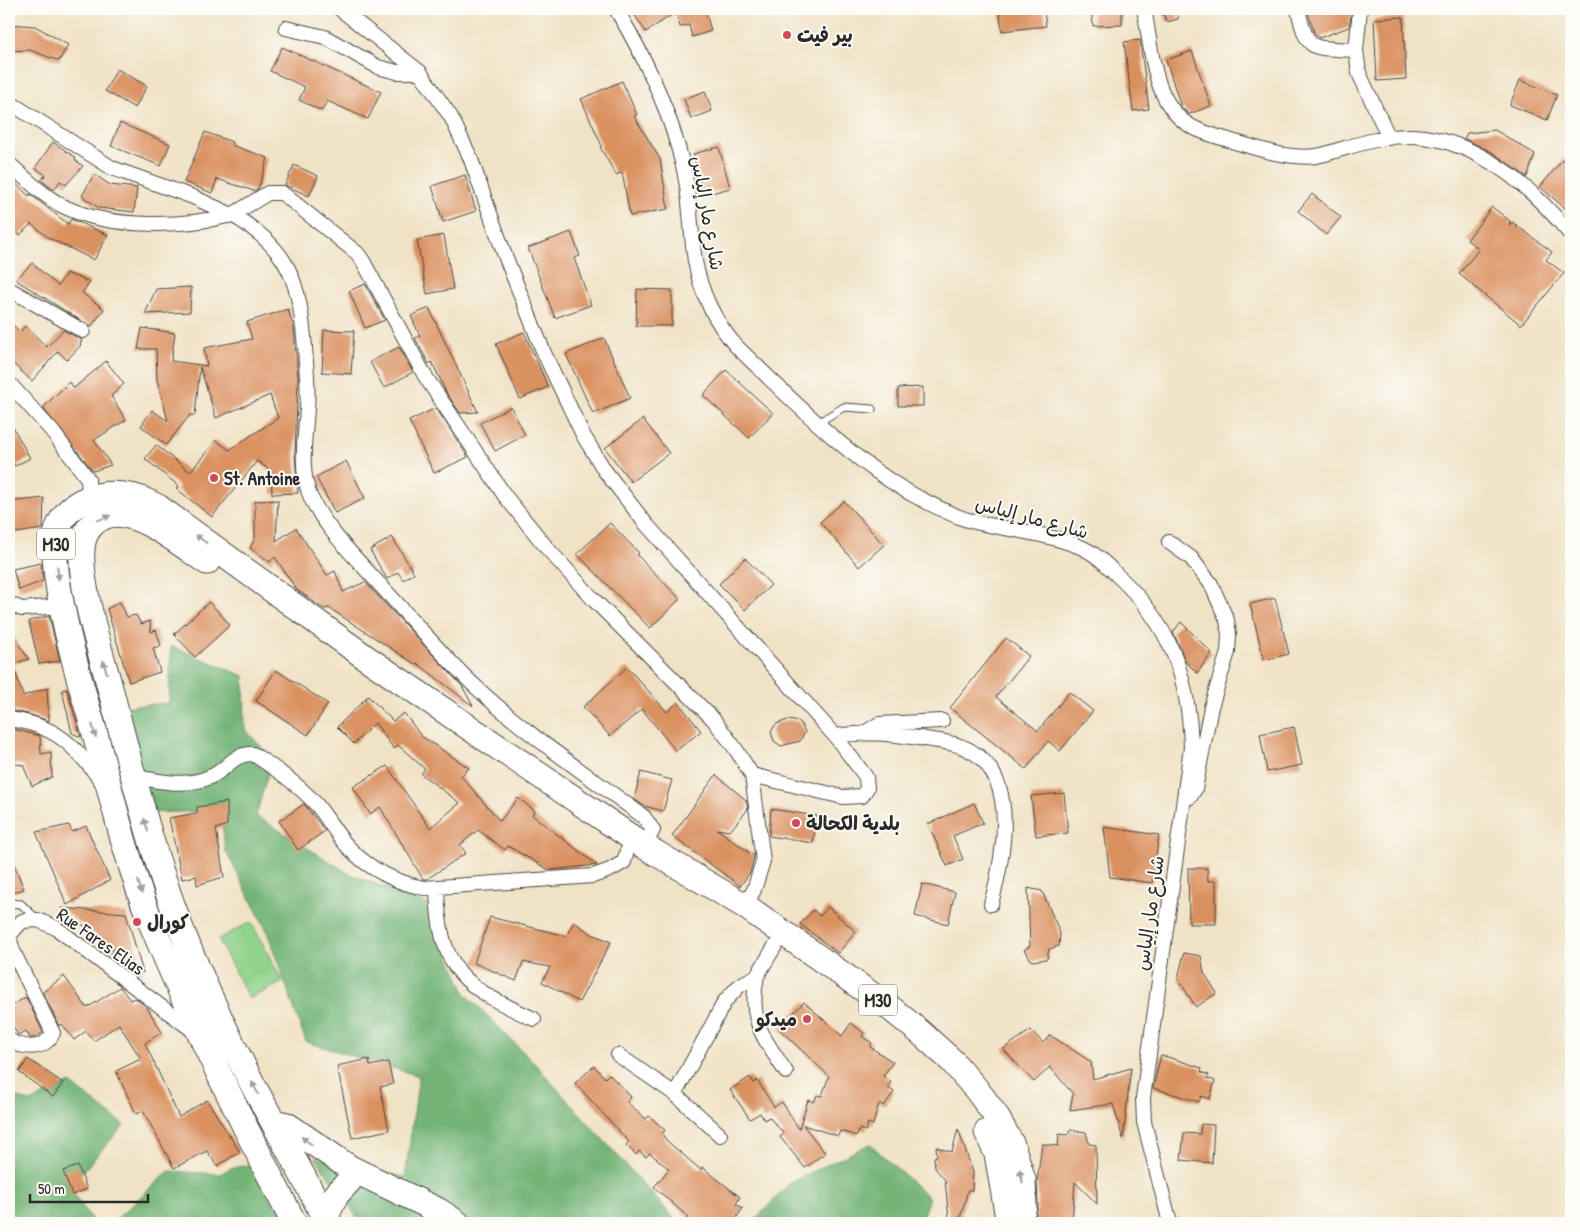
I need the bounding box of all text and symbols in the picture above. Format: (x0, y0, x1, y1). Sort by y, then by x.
place label: بير فيت (797, 22, 853, 48)
marker: بير فيت (781, 29, 793, 41)
street label: شارع مار إلياس (684, 154, 731, 273)
place label: St. Antoine (224, 465, 301, 491)
marker: St. Antoine (208, 472, 220, 484)
street label: شارع مار إلياس (972, 489, 1091, 546)
one-way arrow (97, 514, 112, 522)
road number: M30 (37, 528, 75, 560)
one-way arrow (194, 534, 208, 544)
one-way arrow (54, 565, 62, 581)
one-way arrow (100, 660, 108, 675)
one-way arrow (90, 723, 98, 739)
place label: بلدية الكحالة (806, 810, 900, 836)
one-way arrow (142, 817, 150, 832)
marker: بلدية الكحالة (790, 817, 802, 829)
street label: شارع مار إلياس (1128, 854, 1171, 972)
one-way arrow (136, 879, 144, 894)
street label: Rue Fares Elias (52, 901, 150, 981)
place label: كورال (147, 909, 190, 935)
marker: كورال (131, 916, 143, 928)
road number: M30 (859, 984, 897, 1016)
place label: ميدكو (754, 1006, 797, 1033)
marker: ميدكو (801, 1013, 813, 1025)
one-way arrow (251, 1080, 259, 1095)
one-way arrow (301, 1136, 314, 1146)
one-way arrow (1017, 1168, 1025, 1183)
scale bar (30, 1172, 148, 1204)
text: 50 m (38, 1178, 65, 1199)

